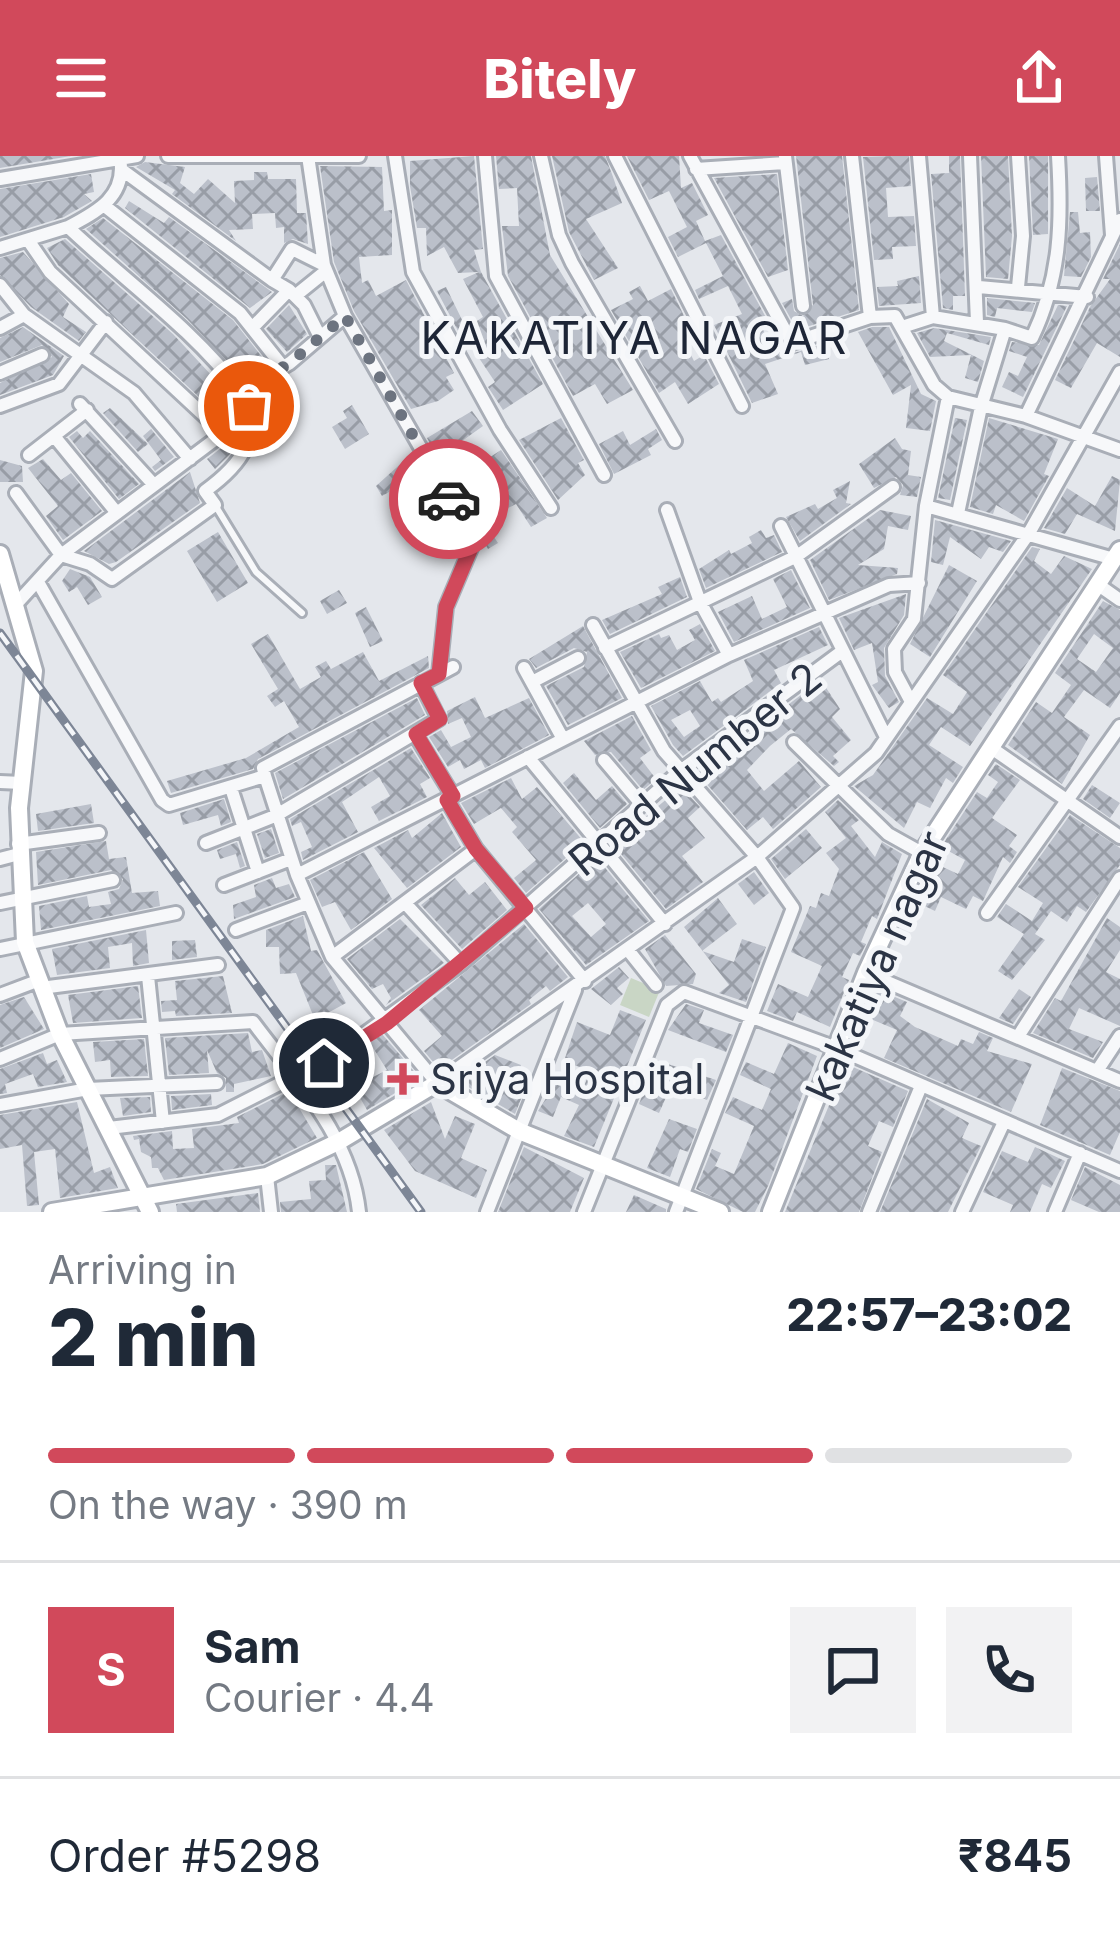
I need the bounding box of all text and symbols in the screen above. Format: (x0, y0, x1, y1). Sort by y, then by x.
icon: menu (48, 45, 114, 111)
icon: share (1006, 45, 1072, 111)
text: Bitely (483, 46, 637, 111)
district label: KAKATIYA NAGAR (421, 310, 849, 365)
pin (198, 355, 300, 457)
icon: bag (216, 373, 282, 439)
courier (389, 439, 509, 559)
icon: car (416, 466, 482, 532)
street label: Road Number 2 (558, 651, 831, 886)
street label: kakatiya nagar (794, 823, 959, 1108)
pin (273, 1012, 375, 1114)
icon: home (291, 1030, 357, 1096)
place label: Sriya Hospital (430, 1053, 705, 1104)
marker: Sriya Hospital (387, 1063, 419, 1095)
text: Arriving in (48, 1246, 237, 1293)
text: 22:57–23:02 (787, 1287, 1072, 1342)
text: 2 min (48, 1290, 259, 1385)
text: On the way · 390 m (48, 1481, 408, 1528)
button: chat (790, 1607, 916, 1733)
button: phone (946, 1607, 1072, 1733)
text: Sam (204, 1619, 301, 1674)
text: S (96, 1642, 126, 1697)
text: Courier · 4.4 (204, 1674, 435, 1721)
text: Order #5298 (48, 1828, 321, 1883)
text: ₹845 (958, 1828, 1072, 1883)

